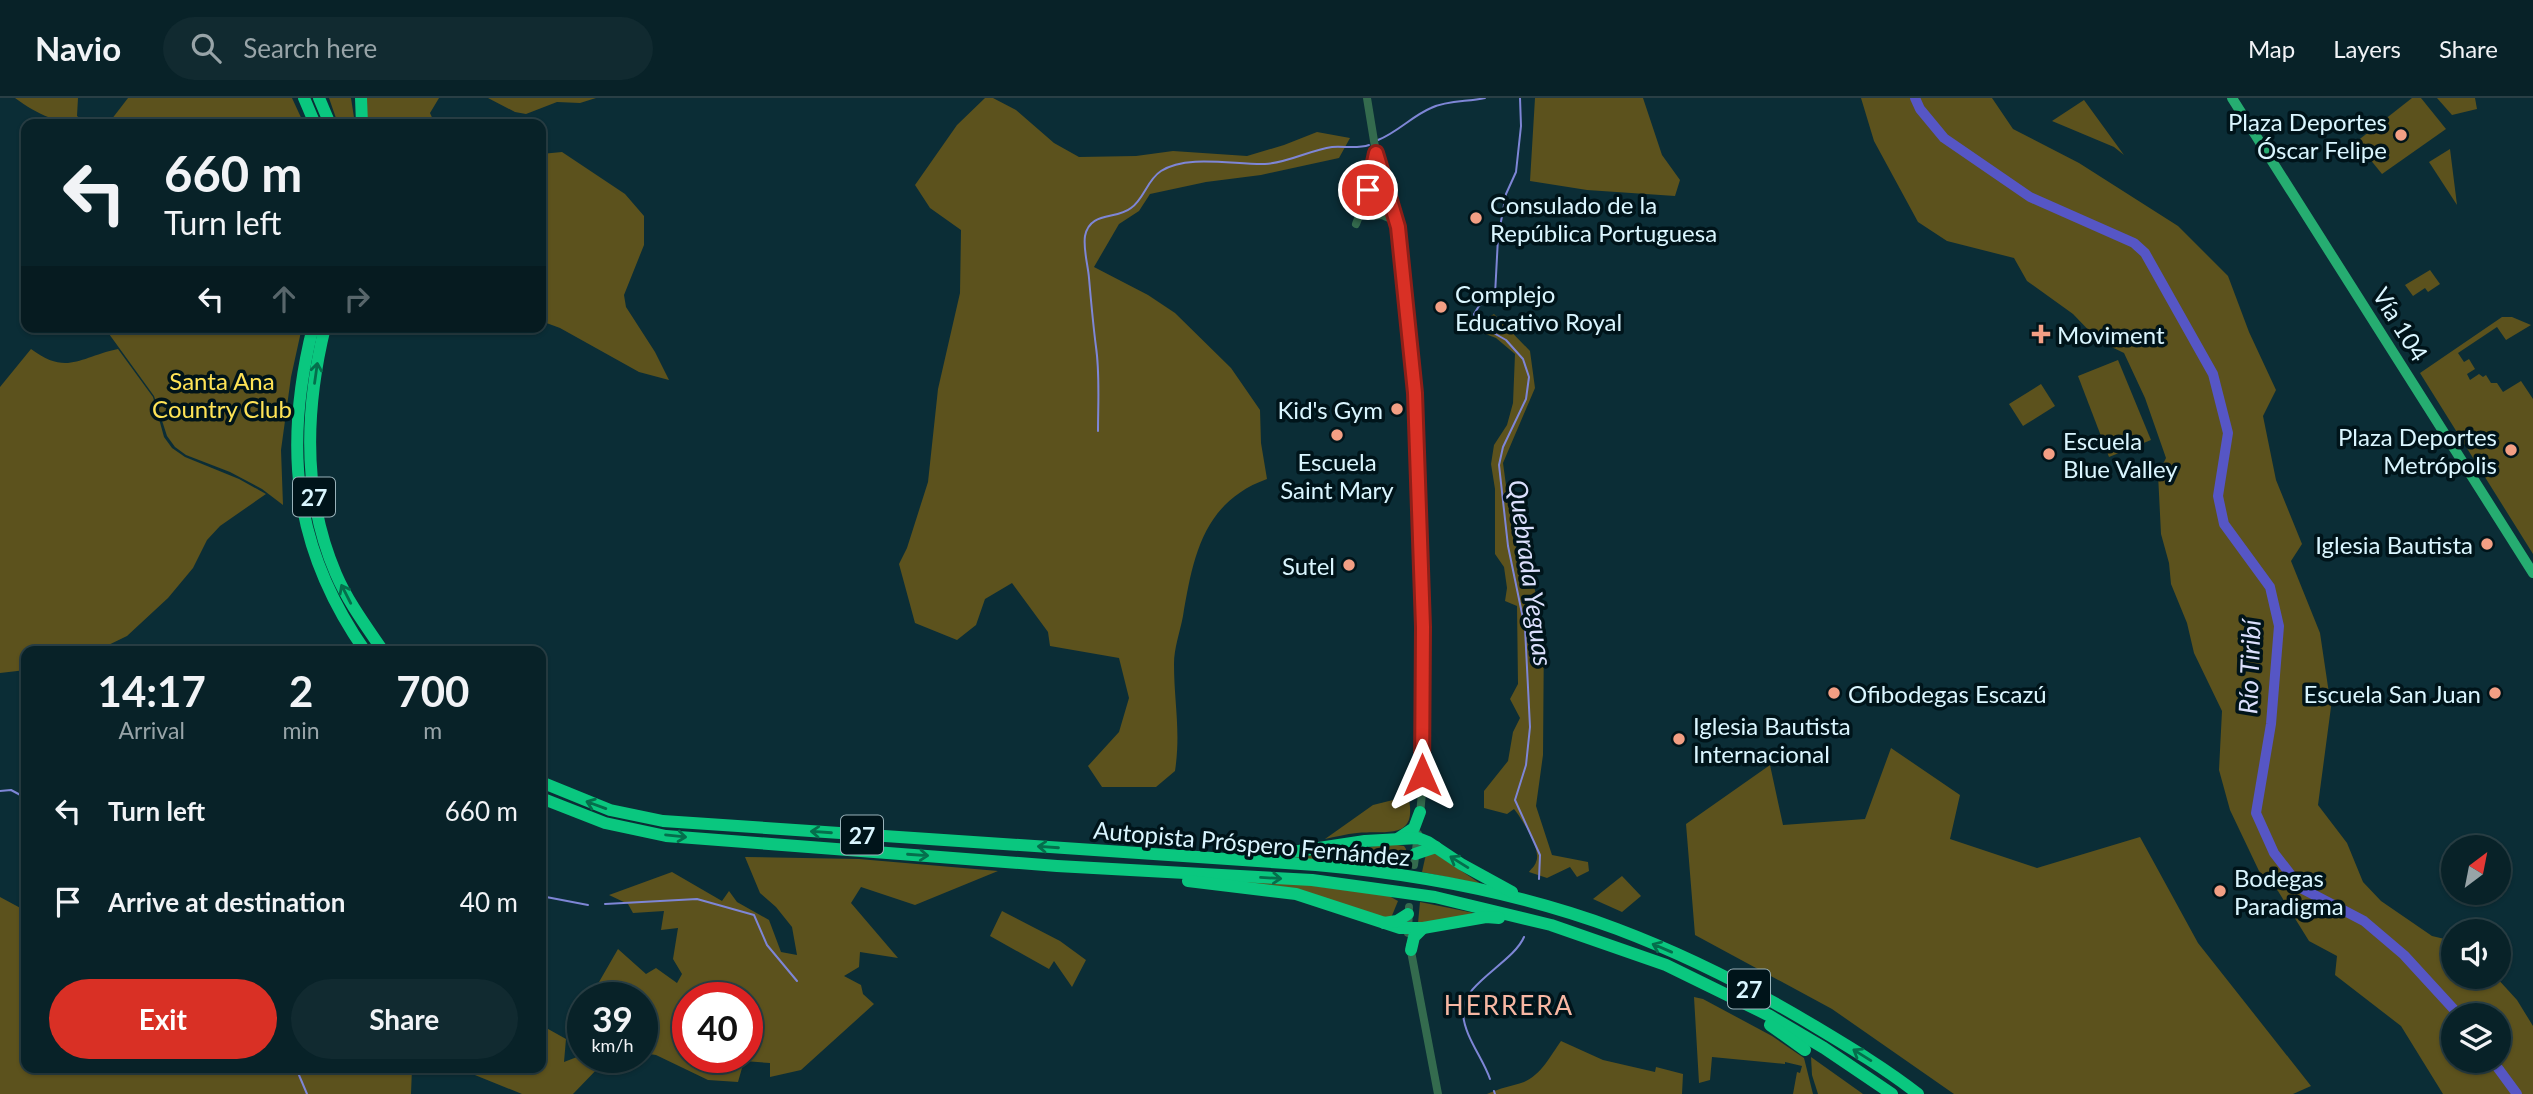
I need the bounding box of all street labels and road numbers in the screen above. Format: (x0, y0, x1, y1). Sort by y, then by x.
street label: Vía 104 (2367, 282, 2435, 366)
road number: 27 (293, 478, 335, 516)
street label: Autopista Próspero Fernández (1092, 815, 1412, 871)
road number: 27 (841, 816, 883, 855)
road number: 27 (1728, 970, 1770, 1009)

